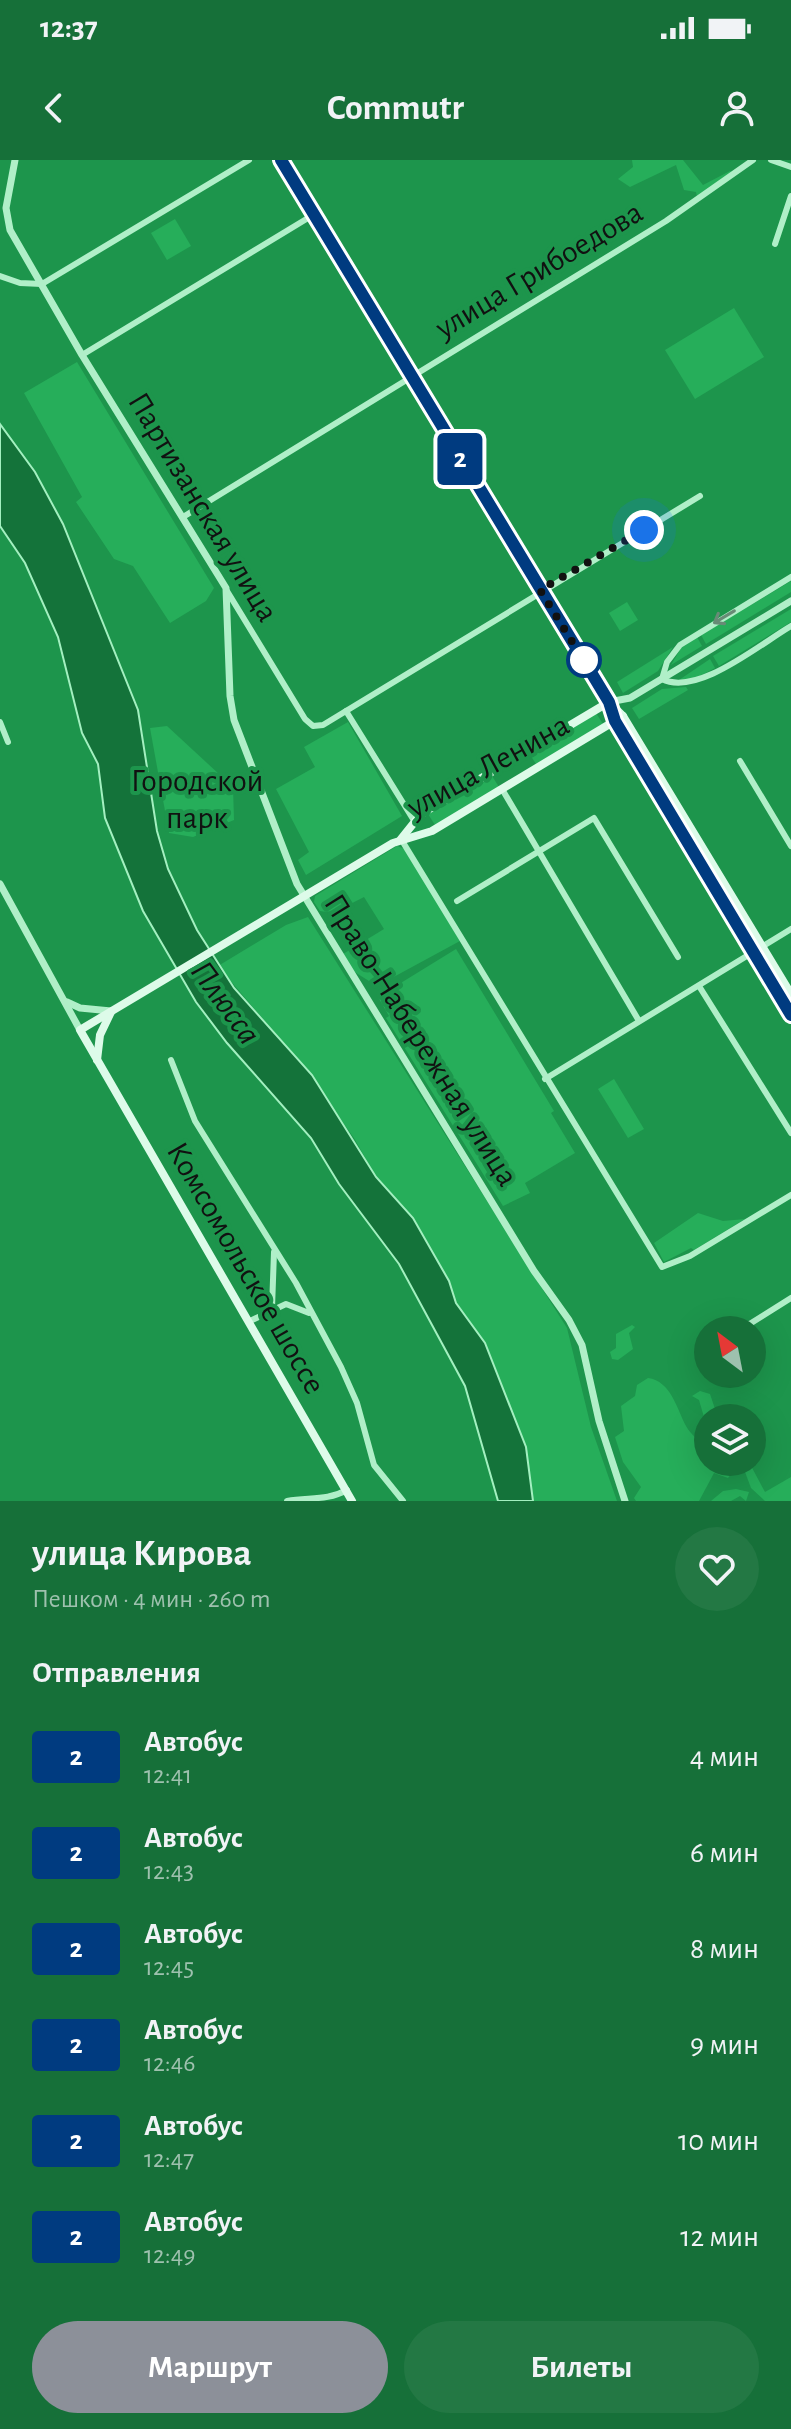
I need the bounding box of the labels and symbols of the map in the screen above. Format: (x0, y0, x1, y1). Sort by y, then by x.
street label: улица Грибоедова (429, 196, 648, 345)
street label: Партизанская улица (122, 387, 284, 627)
line badge: 2 (434, 433, 486, 485)
your location (624, 510, 664, 550)
one-way arrow (713, 610, 736, 626)
unlabelled marker (567, 643, 601, 677)
street label: улица Ленина (401, 708, 574, 824)
park label: Городской парк (131, 765, 263, 834)
street label: Право-Набережная улица (318, 888, 524, 1192)
water label: Плюсса (184, 955, 266, 1051)
street label: Комсомольское шоссе (161, 1137, 331, 1399)
north arrow (694, 1316, 766, 1388)

